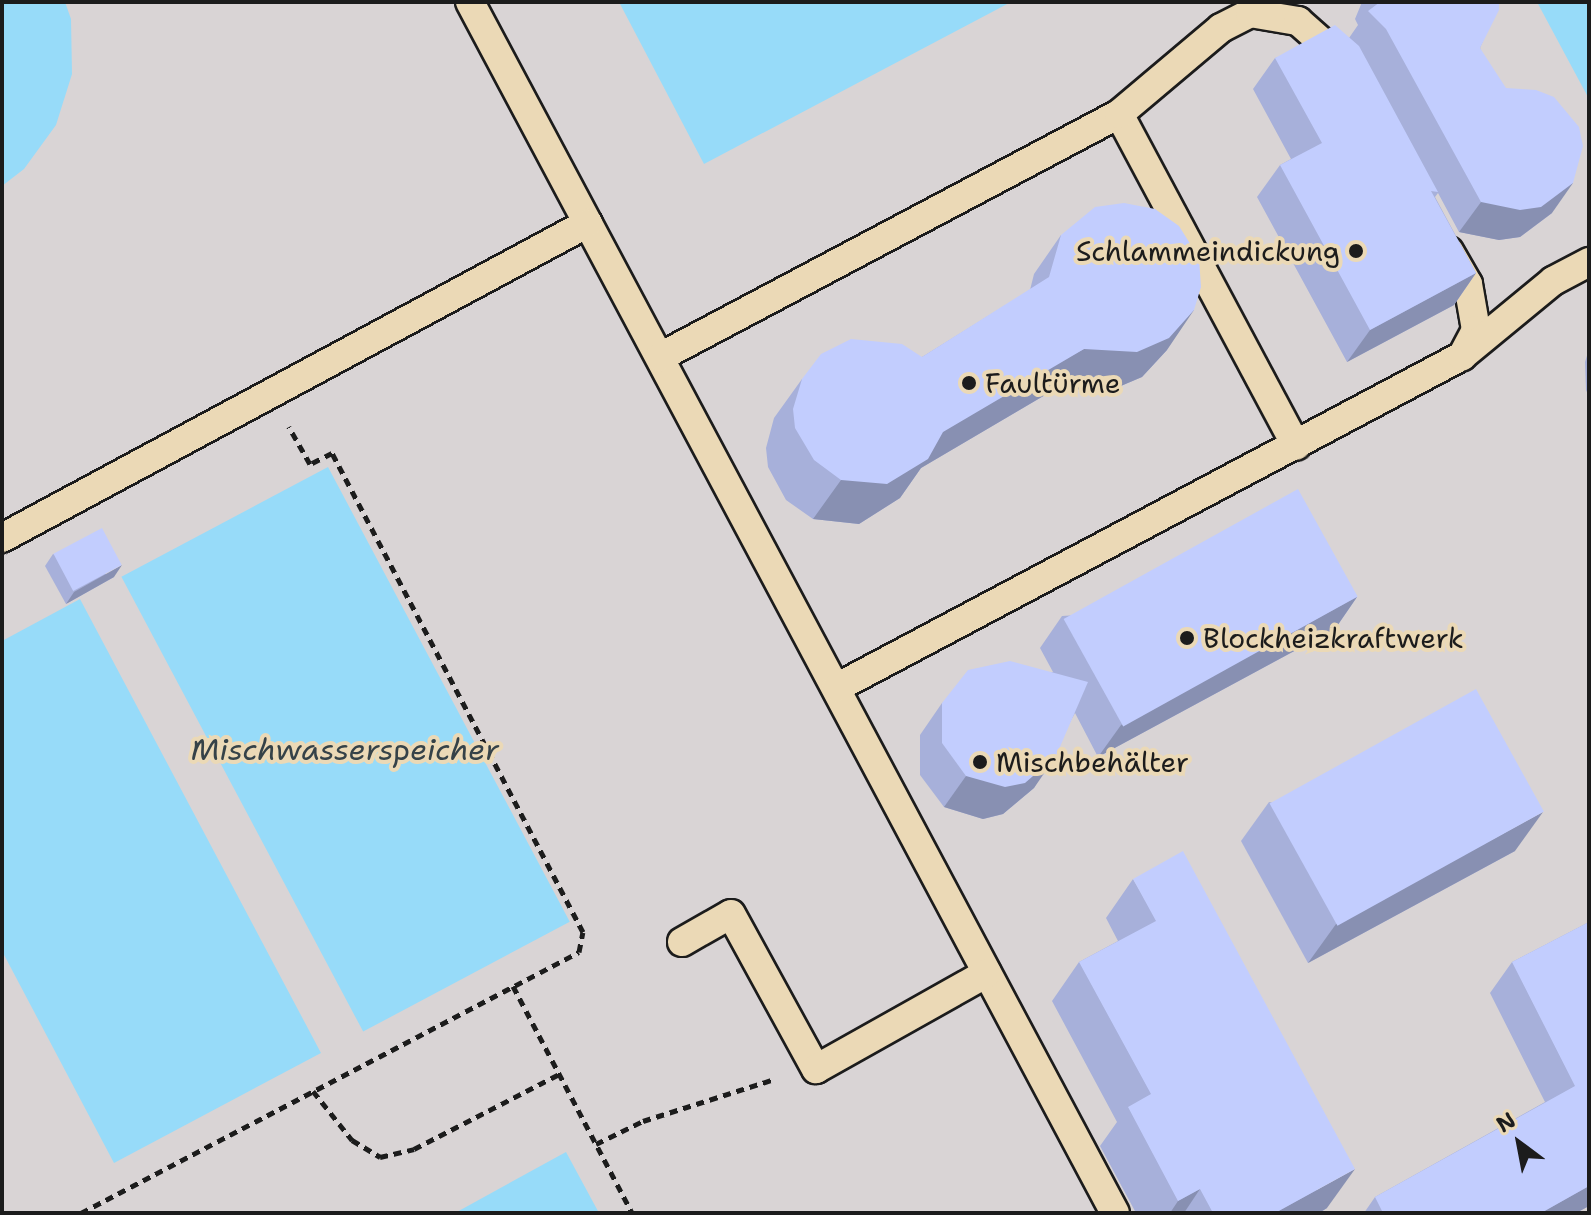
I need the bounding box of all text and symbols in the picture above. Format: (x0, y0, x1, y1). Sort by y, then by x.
place label: Schlammeindickung (1076, 234, 1340, 268)
marker: Schlammeindickung (1347, 242, 1365, 260)
place label: Faultürme (985, 366, 1121, 400)
marker: Faultürme (960, 374, 978, 392)
place label: Blockheizkraftwerk (1203, 621, 1464, 655)
marker: Blockheizkraftwerk (1178, 629, 1196, 647)
water label: Mischwasserspeicher (191, 732, 499, 768)
place label: Mischbehälter (996, 745, 1189, 779)
marker: Mischbehälter (971, 753, 989, 771)
north arrow (1479, 1103, 1559, 1183)
text: N (1491, 1105, 1521, 1139)

